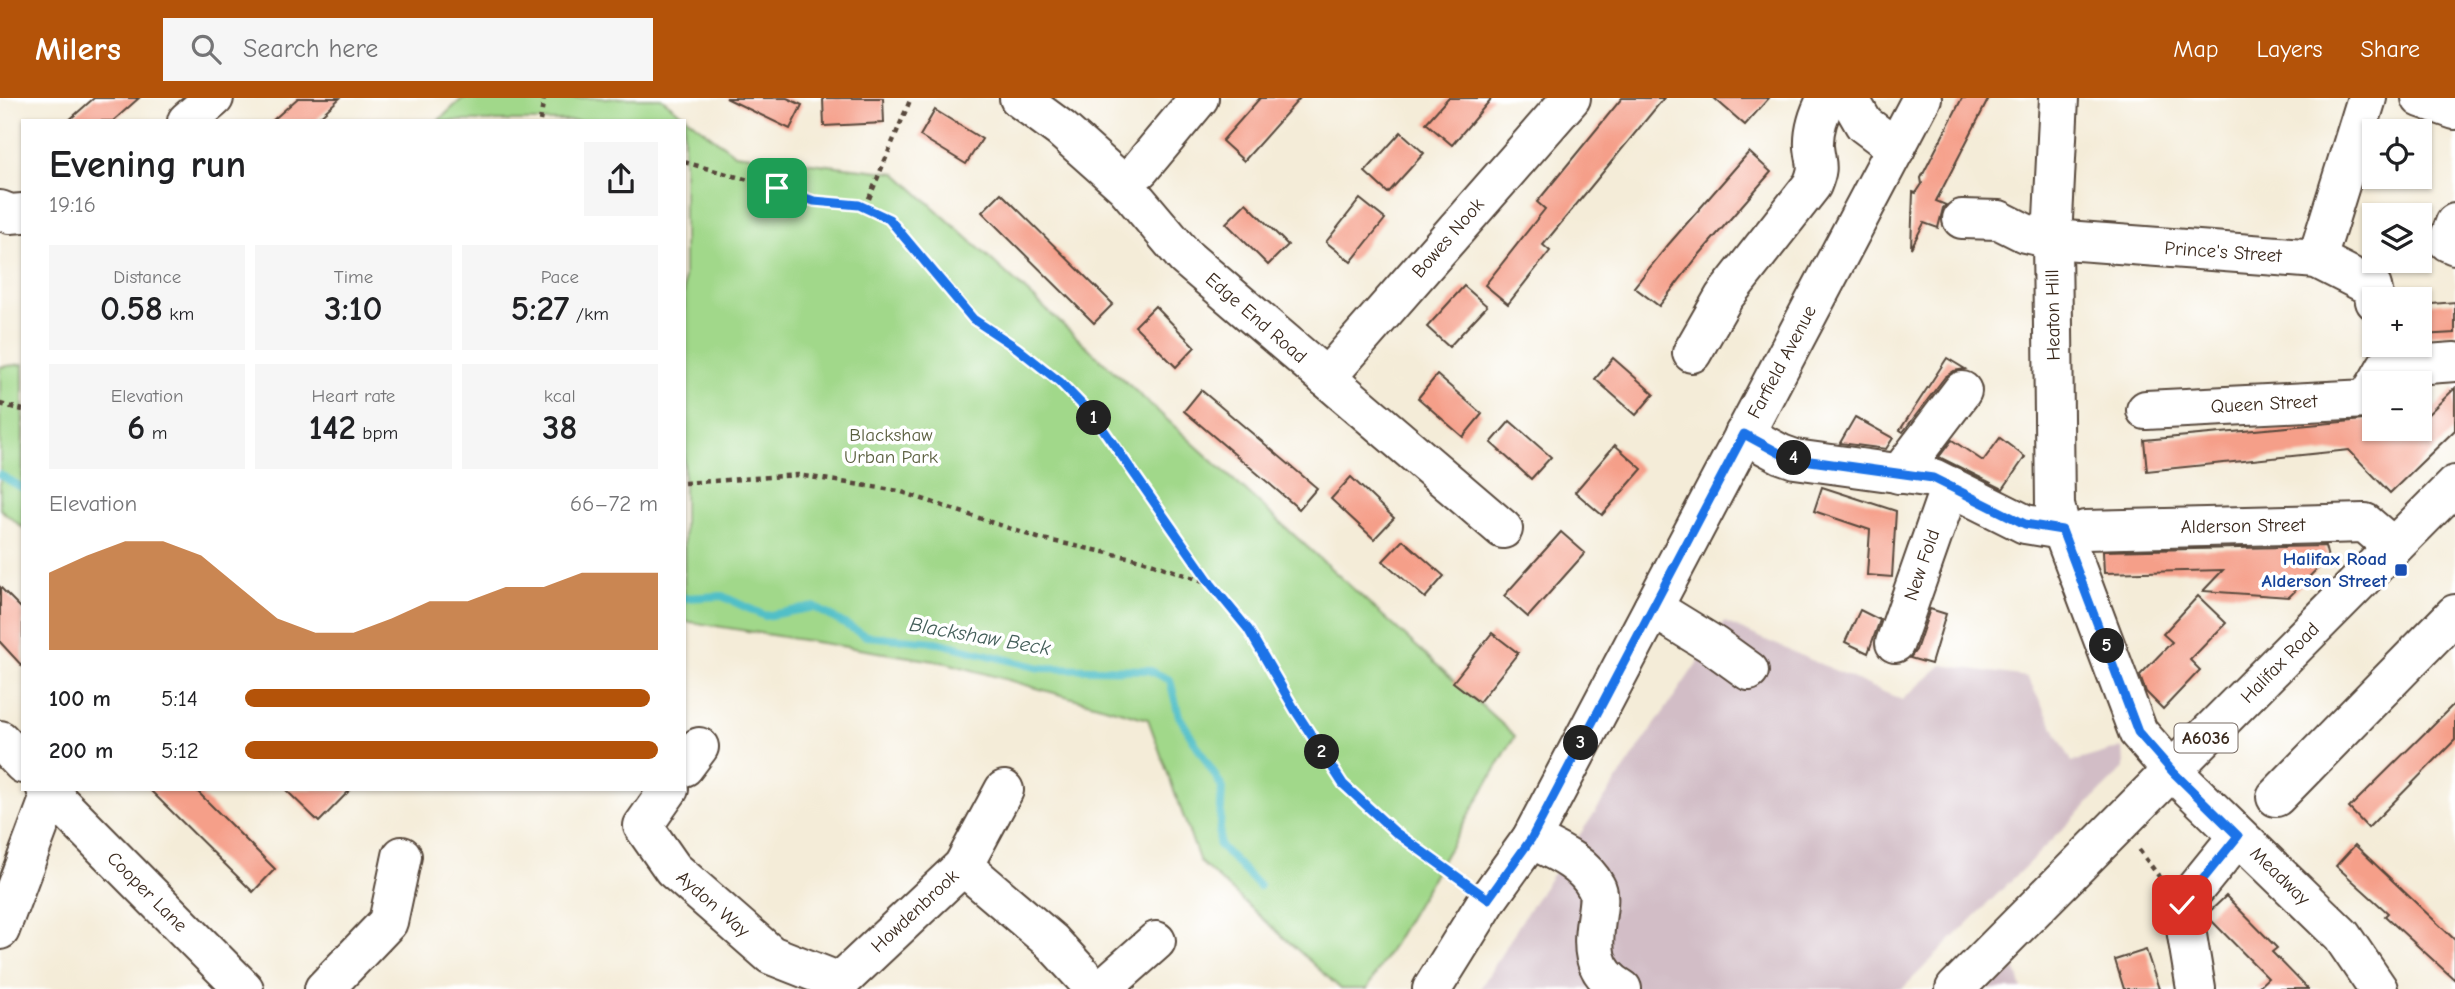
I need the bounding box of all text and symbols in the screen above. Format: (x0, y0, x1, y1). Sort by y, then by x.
search box (163, 18, 653, 81)
text: Milers (35, 30, 121, 68)
icon: search (187, 30, 225, 68)
text: Search here (243, 34, 378, 64)
text: Map (2173, 35, 2219, 63)
text: Layers (2257, 35, 2322, 63)
text: Share (2360, 35, 2420, 63)
map controls (2362, 119, 2432, 441)
button: locate (2362, 119, 2432, 189)
button: share (584, 142, 658, 216)
text: Evening run (49, 143, 246, 187)
pin (747, 158, 807, 218)
icon: arrive (758, 169, 796, 207)
text: 19:16 (49, 191, 96, 218)
street label: Bowes Nook (1407, 193, 1489, 282)
button: layers (2362, 203, 2432, 273)
street label: Prince's Street (2164, 237, 2283, 267)
text: Distance (113, 266, 181, 288)
text: Time (334, 266, 373, 288)
text: Pace (541, 266, 579, 288)
street label: Edge End Road (1201, 268, 1311, 368)
street label: Heaton Hill (2041, 269, 2065, 361)
button: + (2362, 287, 2432, 357)
text: 0.58 (100, 288, 163, 329)
text: 3:10 (324, 288, 383, 329)
text: 5:27 (511, 288, 569, 329)
street label: Farfield Avenue (1743, 302, 1821, 422)
text: km (163, 303, 194, 325)
text: /km (569, 303, 609, 325)
button: − (2362, 371, 2432, 441)
text: Elevation (111, 385, 184, 407)
text: Heart rate (312, 385, 395, 407)
text: kcal (544, 385, 576, 407)
street label: Queen Street (2210, 390, 2318, 418)
pin: 1 (1076, 400, 1112, 436)
text: 1 (1090, 406, 1097, 428)
text: 6 (127, 407, 145, 448)
text: 142 (309, 407, 356, 448)
text: 38 (542, 407, 577, 448)
text: m (145, 422, 167, 444)
text: bpm (356, 422, 398, 444)
park label: Blackshaw Urban Park (844, 424, 939, 468)
pin: 4 (1776, 440, 1812, 476)
text: 4 (1789, 446, 1798, 468)
text: Elevation (49, 490, 137, 517)
text: 66–72 m (570, 490, 658, 517)
street label: Alderson Street (2180, 514, 2306, 538)
street label: New Fold (1900, 526, 1944, 604)
place label: Halifax Road Alderson Street (2262, 548, 2388, 592)
marker: Halifax Road Alderson Street (2393, 562, 2409, 578)
water label: Blackshaw Beck (908, 612, 1053, 660)
street label: Halifax Road (2236, 618, 2324, 708)
pin: 5 (2090, 628, 2124, 664)
text: 5 (2101, 634, 2112, 656)
text: 100 m (49, 685, 111, 712)
text: 5:14 (161, 685, 198, 712)
road number: A6036 (2174, 724, 2238, 752)
pin: 3 (1564, 726, 1598, 760)
text: 3 (1576, 731, 1585, 753)
pin: 2 (1304, 734, 1340, 770)
text: 200 m (49, 737, 113, 764)
text: 5:12 (161, 737, 199, 764)
text: 2 (1317, 740, 1326, 762)
street label: Meadway (2246, 842, 2315, 910)
street label: Cooper Lane (102, 847, 192, 937)
street label: Howdenbrook (867, 864, 964, 957)
street label: Aydon Way (672, 866, 754, 942)
pin (2152, 875, 2212, 935)
icon: check (2163, 886, 2201, 924)

